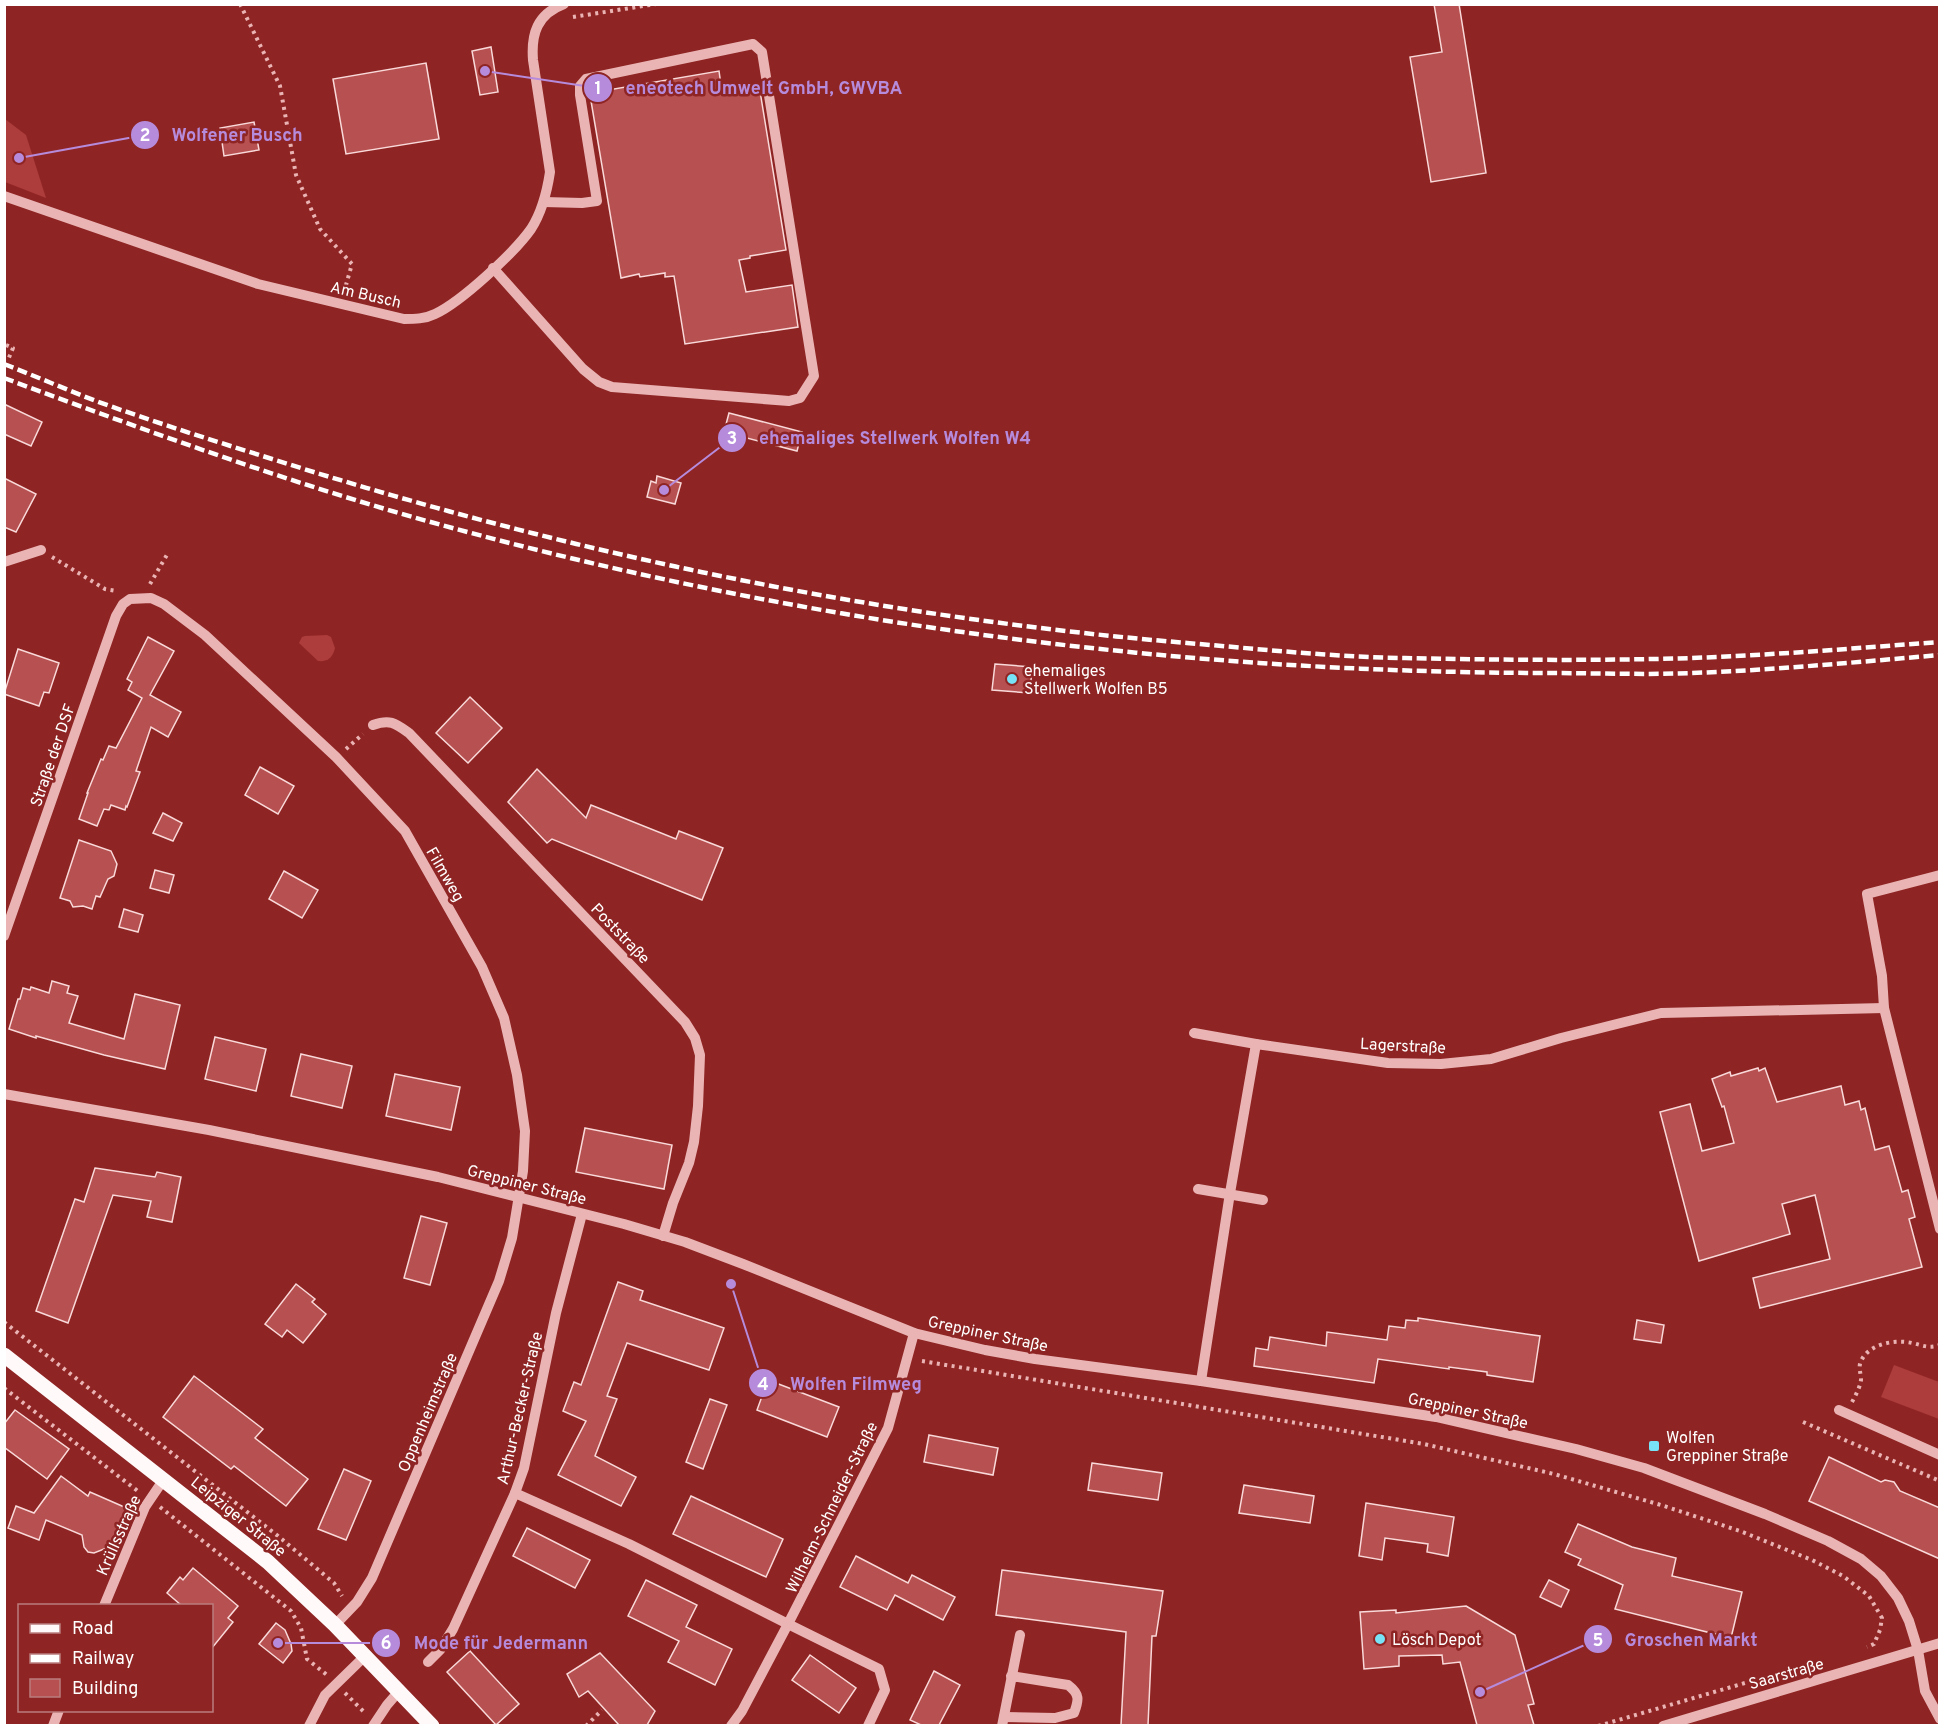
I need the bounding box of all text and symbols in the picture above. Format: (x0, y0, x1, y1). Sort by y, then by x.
callout: eneotech Umwelt GmbH, GWVBA (583, 70, 914, 106)
text: 1 (594, 78, 602, 101)
text: eneotech Umwelt GmbH, GWVBA (626, 78, 902, 101)
callout: Wolfener Busch (130, 117, 315, 153)
text: 2 (139, 125, 151, 148)
text: Wolfener Busch (171, 125, 303, 148)
street label: Am Busch (328, 278, 403, 314)
callout: ehemaliges Stellwerk Wolfen W4 (717, 420, 1043, 456)
text: 3 (727, 428, 737, 451)
text: ehemaliges Stellwerk Wolfen W4 (759, 428, 1031, 451)
place label: ehemaliges Stellwerk Wolfen B5 (1024, 662, 1168, 700)
marker: ehemaliges Stellwerk Wolfen B5 (1005, 672, 1019, 686)
street label: Straße der DSF (27, 702, 81, 810)
street label: Filmweg (421, 844, 468, 906)
street label: Poststraße (586, 900, 653, 969)
street label: Lagerstraße (1359, 1035, 1446, 1059)
street label: Greppiner Straße (465, 1161, 588, 1210)
street label: Greppiner Straße (926, 1312, 1049, 1357)
street label: Arthur-Becker-Straße (494, 1330, 548, 1487)
street label: Oppenheimstraße (395, 1350, 463, 1475)
callout: Wolfen Filmweg (748, 1365, 934, 1401)
text: 4 (757, 1374, 769, 1397)
text: Wolfen Filmweg (790, 1374, 922, 1397)
street label: Greppiner Straße (1406, 1389, 1529, 1434)
street label: Wilhelm-Schneider-Straße (783, 1419, 883, 1597)
place label: Wolfen Greppiner Straße (1666, 1429, 1788, 1467)
marker: Wolfen Greppiner Straße (1647, 1439, 1661, 1453)
street label: Leipziger Straße (186, 1473, 289, 1562)
street label: Krüllsstraße (93, 1492, 146, 1579)
legend (18, 1604, 213, 1712)
text: Road (72, 1618, 114, 1641)
callout: Groschen Markt (1583, 1621, 1770, 1657)
callout: Mode für Jedermann (371, 1625, 600, 1661)
text: 5 (1593, 1630, 1604, 1653)
text: Groschen Markt (1625, 1630, 1757, 1653)
place label: Lösch Depot (1392, 1631, 1481, 1651)
marker: Lösch Depot (1373, 1632, 1387, 1646)
text: 6 (380, 1633, 392, 1656)
text: Mode für Jedermann (414, 1633, 588, 1656)
text: Railway (72, 1648, 134, 1671)
street label: Saarstraße (1747, 1655, 1826, 1695)
text: Building (72, 1678, 138, 1701)

